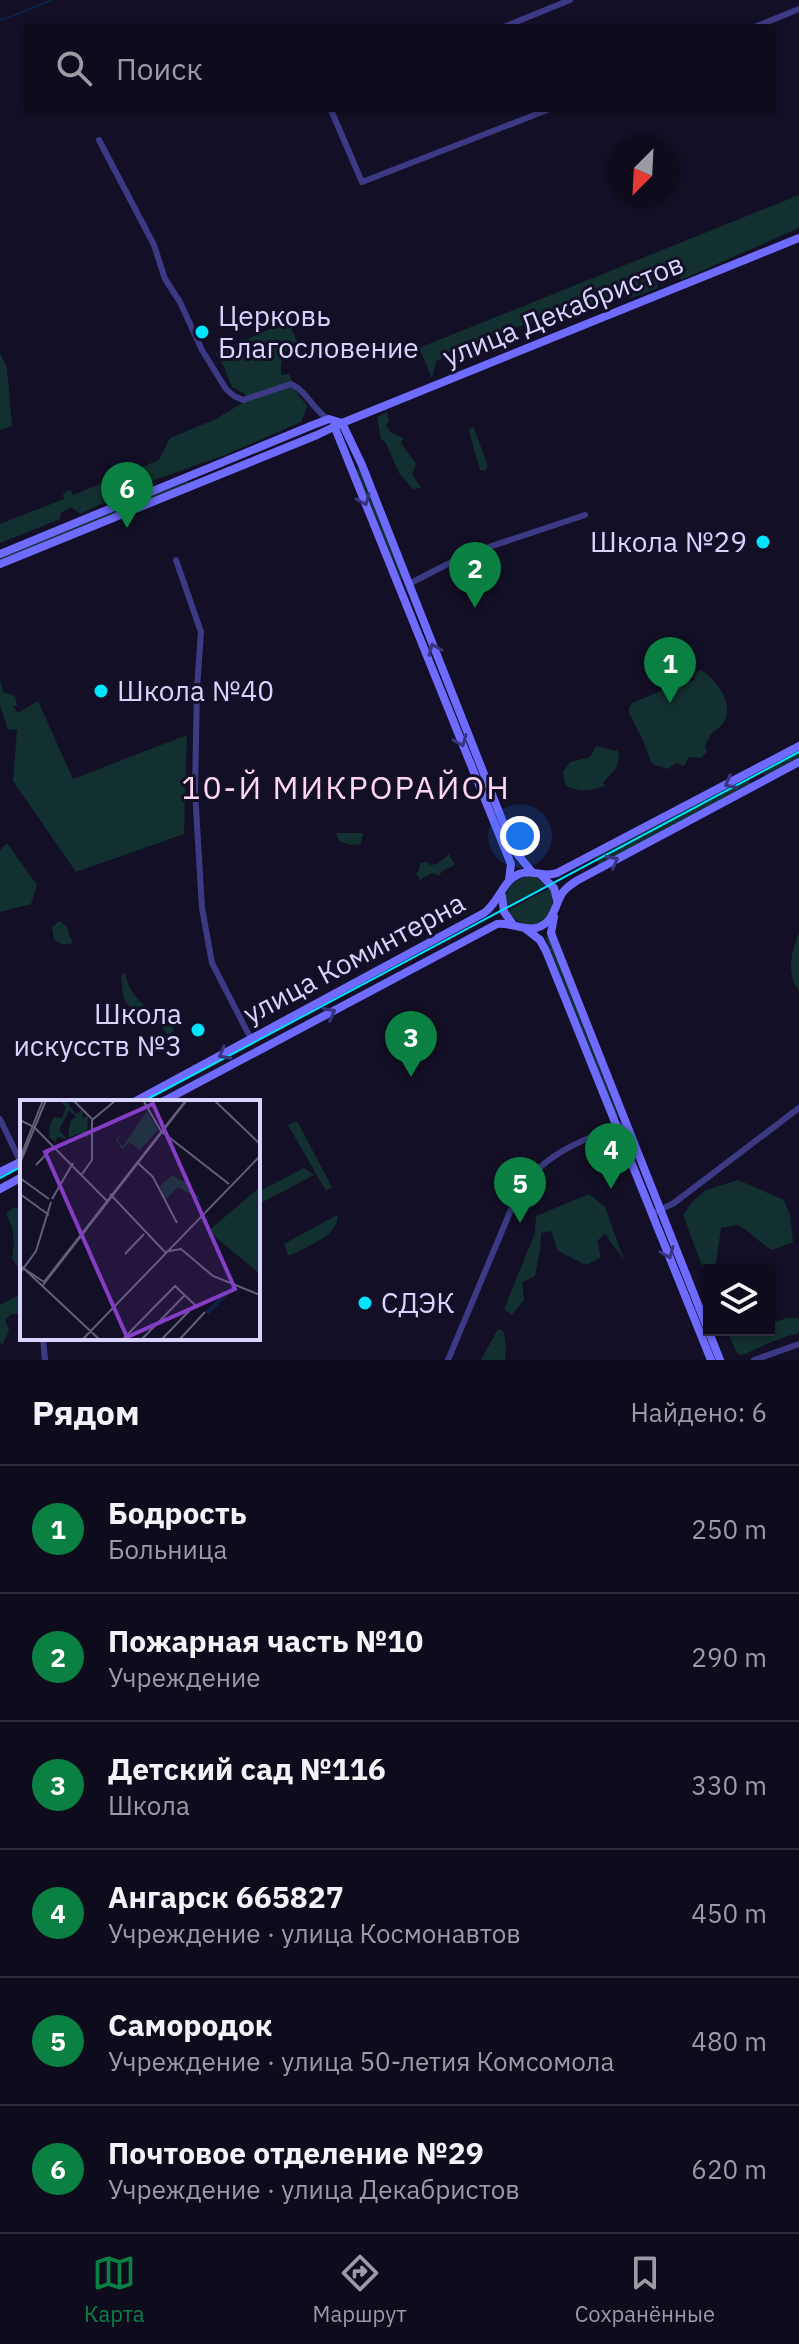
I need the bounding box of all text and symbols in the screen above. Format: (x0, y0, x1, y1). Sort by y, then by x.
search box (24, 24, 775, 112)
icon: search (52, 46, 96, 90)
text: Поиск (116, 49, 203, 88)
north arrow (607, 136, 679, 208)
street label: улица Декабристов (437, 244, 689, 375)
place label: Церковь Благословение (218, 297, 419, 366)
marker: Церковь Благословение (193, 323, 211, 341)
pin: 6 (101, 462, 153, 528)
one-way arrow (355, 492, 371, 506)
place label: Школа №29 (590, 523, 747, 560)
marker: Школа №29 (754, 533, 772, 551)
pin: 2 (449, 542, 501, 608)
pin: 1 (644, 637, 696, 703)
one-way arrow (428, 643, 444, 657)
place label: Школа №40 (117, 672, 274, 709)
marker: Школа №40 (92, 682, 110, 700)
one-way arrow (451, 733, 467, 747)
district label: 10-Й МИКРОРАЙОН (181, 766, 511, 808)
one-way arrow (724, 773, 739, 788)
your location (500, 816, 540, 856)
one-way arrow (605, 855, 619, 870)
street label: улица Коминтерна (236, 883, 471, 1032)
place label: Школа искусств №3 (13, 995, 182, 1064)
one-way arrow (322, 1008, 337, 1023)
pin: 3 (385, 1011, 437, 1077)
marker: Школа искусств №3 (189, 1021, 207, 1039)
one-way arrow (218, 1044, 233, 1059)
inset map (20, 1100, 260, 1340)
pin: 4 (585, 1123, 637, 1189)
pin: 5 (494, 1157, 546, 1223)
one-way arrow (658, 1245, 674, 1259)
map controls (703, 1264, 775, 1336)
button: layers (703, 1264, 775, 1336)
place label: СДЭК (381, 1284, 455, 1321)
marker: СДЭК (356, 1294, 374, 1312)
text: Рядом (32, 1390, 140, 1434)
text: Найдено: 6 (630, 1395, 767, 1429)
text: Бодрость (108, 1493, 247, 1532)
text: 1 (50, 1512, 66, 1546)
text: 250 m (691, 1512, 767, 1546)
text: Больница (108, 1532, 227, 1566)
text: Пожарная часть №10 (108, 1621, 423, 1660)
text: 2 (50, 1640, 66, 1674)
text: 290 m (691, 1640, 767, 1674)
text: Учреждение (108, 1660, 261, 1694)
text: Детский сад №116 (108, 1749, 386, 1788)
text: 3 (50, 1768, 66, 1802)
text: 330 m (691, 1768, 767, 1802)
text: Школа (108, 1788, 190, 1822)
text: Ангарск 665827 (108, 1877, 344, 1916)
text: 4 (50, 1896, 66, 1930)
text: 450 m (691, 1896, 767, 1930)
text: Учреждение · улица Космонавтов (108, 1916, 521, 1950)
text: Самородок (108, 2005, 273, 2044)
text: 5 (50, 2024, 66, 2058)
text: 480 m (691, 2024, 767, 2058)
text: Учреждение · улица 50-летия Комсомола (108, 2044, 614, 2078)
text: Почтовое отделение №29 (108, 2133, 484, 2172)
text: 6 (50, 2152, 66, 2186)
text: 620 m (691, 2152, 767, 2186)
text: Учреждение · улица Декабристов (108, 2172, 520, 2206)
tab: Карта (84, 2251, 145, 2328)
tab: Маршрут (313, 2251, 407, 2328)
tab: Сохранённые (575, 2251, 715, 2328)

